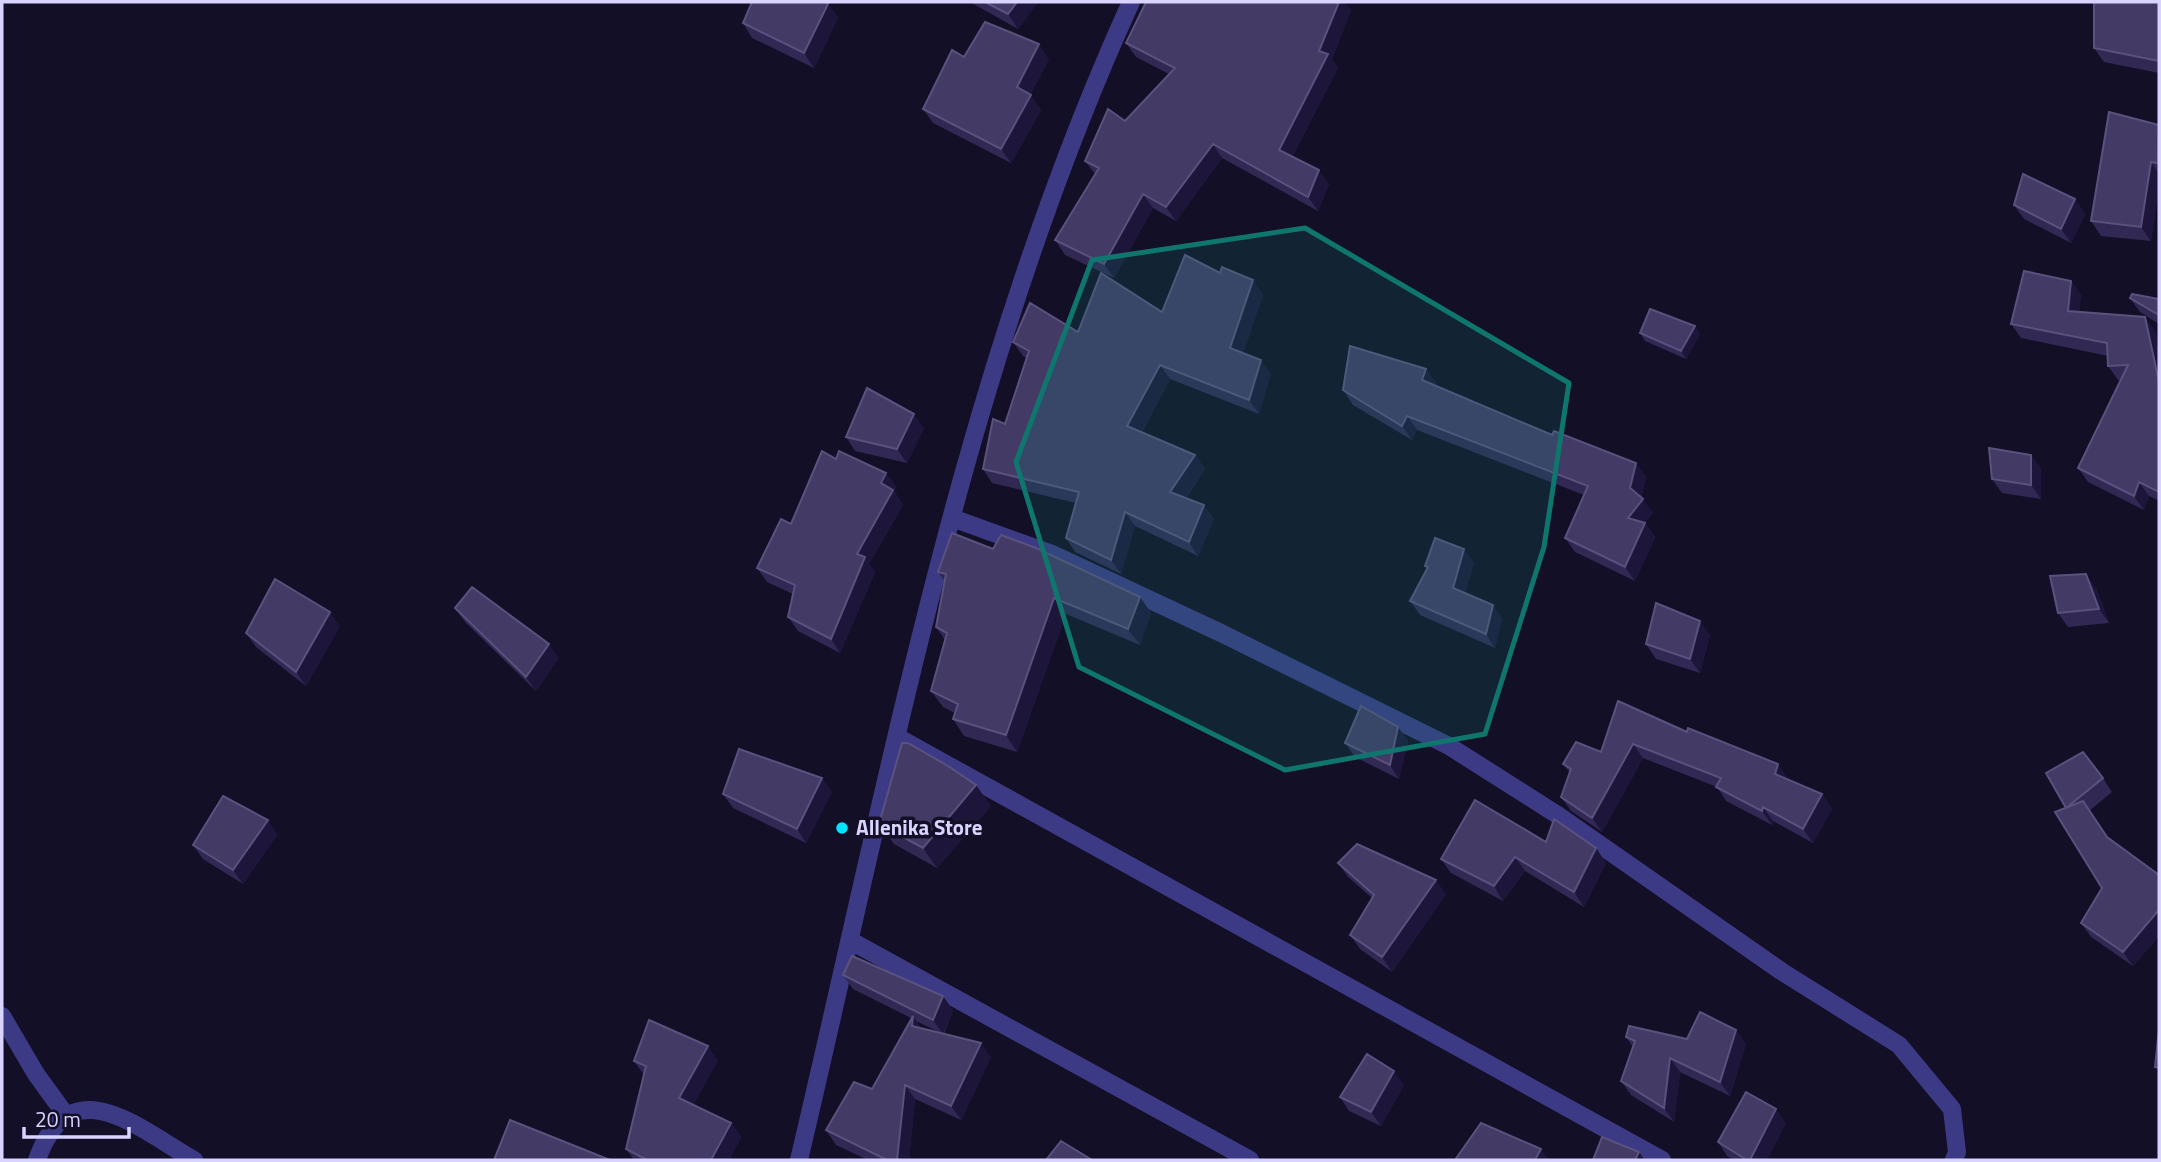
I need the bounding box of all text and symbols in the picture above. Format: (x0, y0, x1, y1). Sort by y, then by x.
place label: Allenika Store (856, 811, 983, 843)
marker: Allenika Store (834, 820, 850, 836)
scale bar (24, 1096, 130, 1140)
text: 20 m (35, 1103, 81, 1135)

